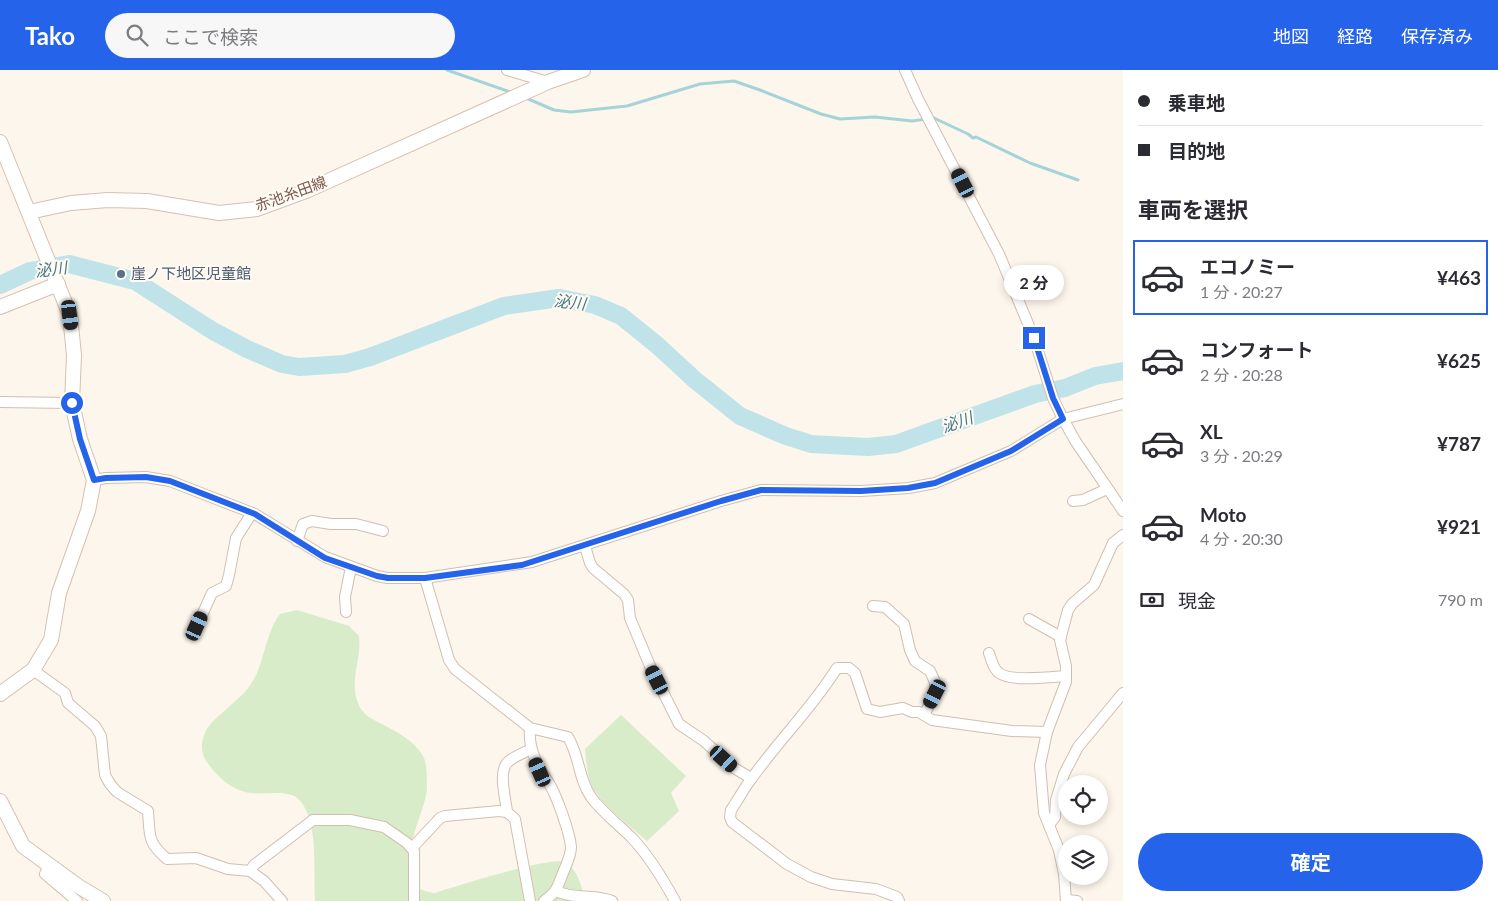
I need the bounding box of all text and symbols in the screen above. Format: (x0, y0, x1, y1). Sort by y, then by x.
search box (105, 13, 455, 58)
text: Tako (25, 21, 75, 50)
icon: search (123, 21, 151, 49)
text: ここで検索 (163, 25, 258, 48)
text: 地図 (1273, 25, 1309, 47)
text: 経路 (1337, 25, 1373, 47)
text: 保存済み (1401, 25, 1473, 47)
text: 乗車地 (1168, 91, 1225, 114)
text: 目的地 (1168, 139, 1225, 162)
car (949, 166, 976, 200)
street label: 赤池糸田線 (252, 172, 329, 214)
text: 車両を選択 (1138, 196, 1248, 223)
icon: car (1140, 255, 1185, 300)
text: エコノミー (1200, 255, 1295, 278)
water label: 泌川 (34, 257, 70, 280)
place label: 崖ノ下地区児童館 (131, 264, 251, 282)
callout: 2 分 (1004, 266, 1064, 300)
text: ¥463 (1437, 266, 1481, 289)
marker: 崖ノ下地区児童館 (115, 268, 127, 280)
text: 2 分 (1019, 273, 1049, 292)
text: 1 分 · 20:27 (1200, 282, 1283, 301)
water label: 泌川 (553, 290, 589, 313)
car (60, 299, 79, 331)
route end (1023, 327, 1045, 349)
icon: car (1140, 338, 1185, 383)
text: コンフォート (1200, 338, 1313, 361)
text: ¥625 (1437, 349, 1481, 372)
text: 2 分 · 20:28 (1200, 365, 1283, 384)
route start (61, 392, 83, 414)
water label: 泌川 (939, 406, 977, 436)
text: XL (1200, 420, 1223, 443)
icon: car (1140, 421, 1185, 466)
text: ¥787 (1437, 432, 1481, 455)
text: 3 分 · 20:29 (1200, 446, 1283, 465)
text: Moto (1200, 503, 1246, 526)
icon: car (1140, 504, 1185, 549)
text: ¥921 (1437, 515, 1481, 538)
text: 4 分 · 20:30 (1200, 529, 1283, 548)
icon: cash (1138, 586, 1166, 614)
text: 現金 (1178, 589, 1216, 612)
text: 790 m (1438, 590, 1483, 609)
car (184, 609, 209, 643)
car (643, 663, 670, 697)
car (921, 677, 948, 711)
car (707, 743, 740, 775)
car (527, 755, 552, 789)
map controls (1058, 775, 1108, 885)
button: locate (1058, 775, 1108, 825)
button: 確定 (1138, 833, 1483, 891)
button: layers (1058, 835, 1108, 885)

